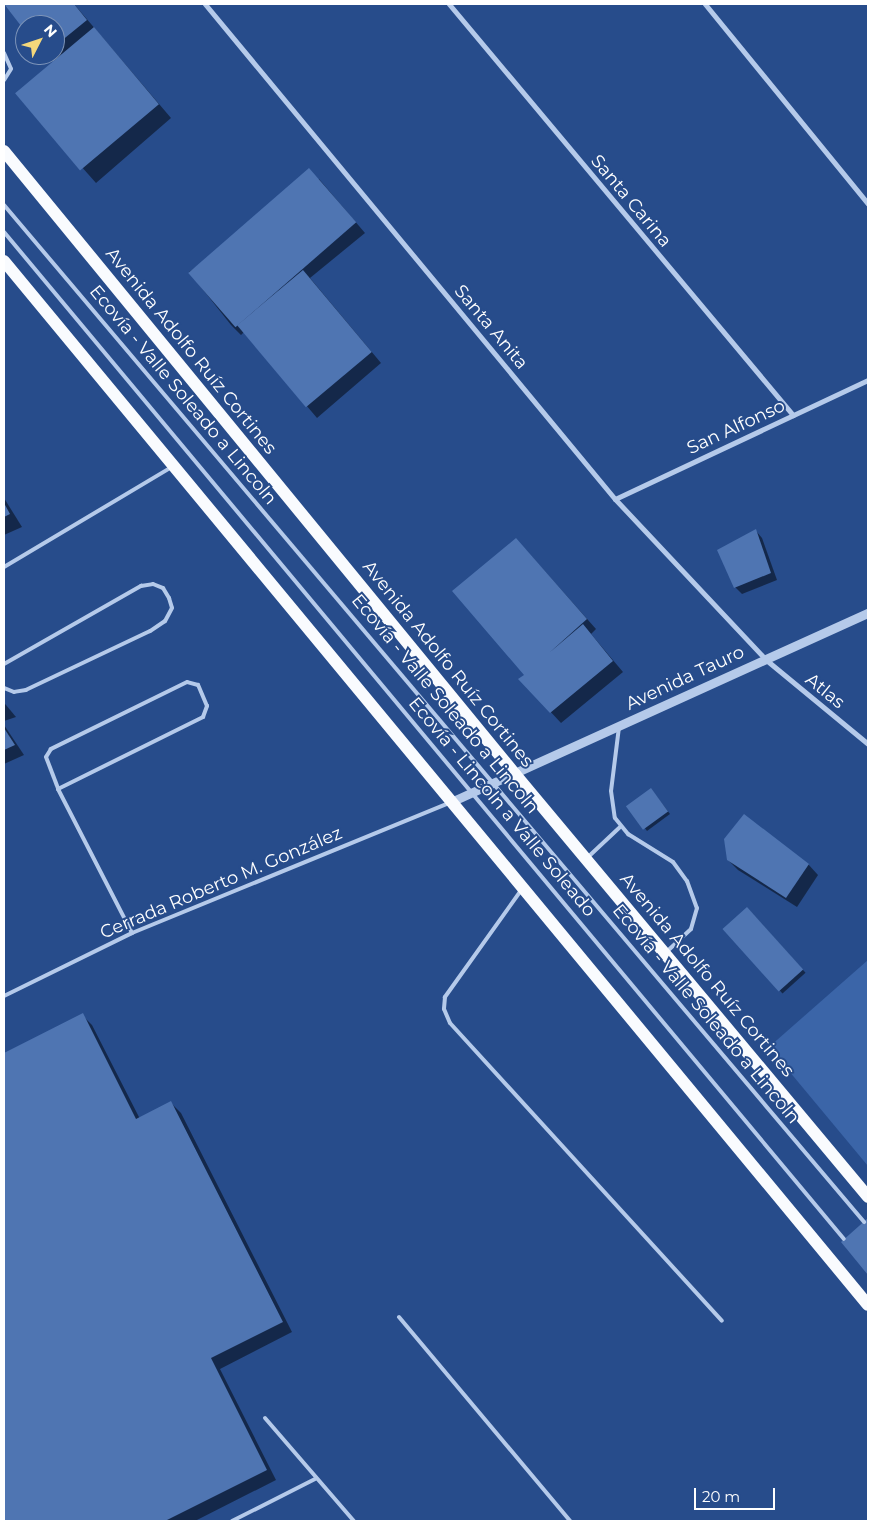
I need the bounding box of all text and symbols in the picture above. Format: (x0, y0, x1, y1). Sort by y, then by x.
north arrow (15, 15, 65, 65)
text: N (40, 21, 61, 41)
street label: Santa Carina (586, 150, 676, 252)
street label: Avenida Adolfo Ruíz Cortines (101, 243, 281, 459)
street label: Santa Anita (449, 280, 533, 374)
street label: Ecovía - Valle Soleado a Lincoln (85, 281, 281, 509)
street label: San Alfonso (683, 395, 789, 459)
street label: Avenida Adolfo Ruíz Cortines (358, 556, 538, 772)
street label: Ecovía - Valle Soleado a Lincoln (347, 590, 543, 818)
street label: Avenida Tauro (622, 641, 748, 715)
street label: Atlas (801, 669, 849, 713)
street label: Ecovía - Lincoln a Valle Soleado (404, 693, 600, 921)
street label: Cerrada Roberto M. González (97, 822, 345, 944)
street label: Avenida Adolfo Ruíz Cortines (615, 869, 799, 1081)
street label: Ecovía - Valle Soleado a Lincoln (608, 900, 804, 1128)
scale bar (697, 1478, 778, 1510)
text: 20 m (702, 1487, 740, 1506)

